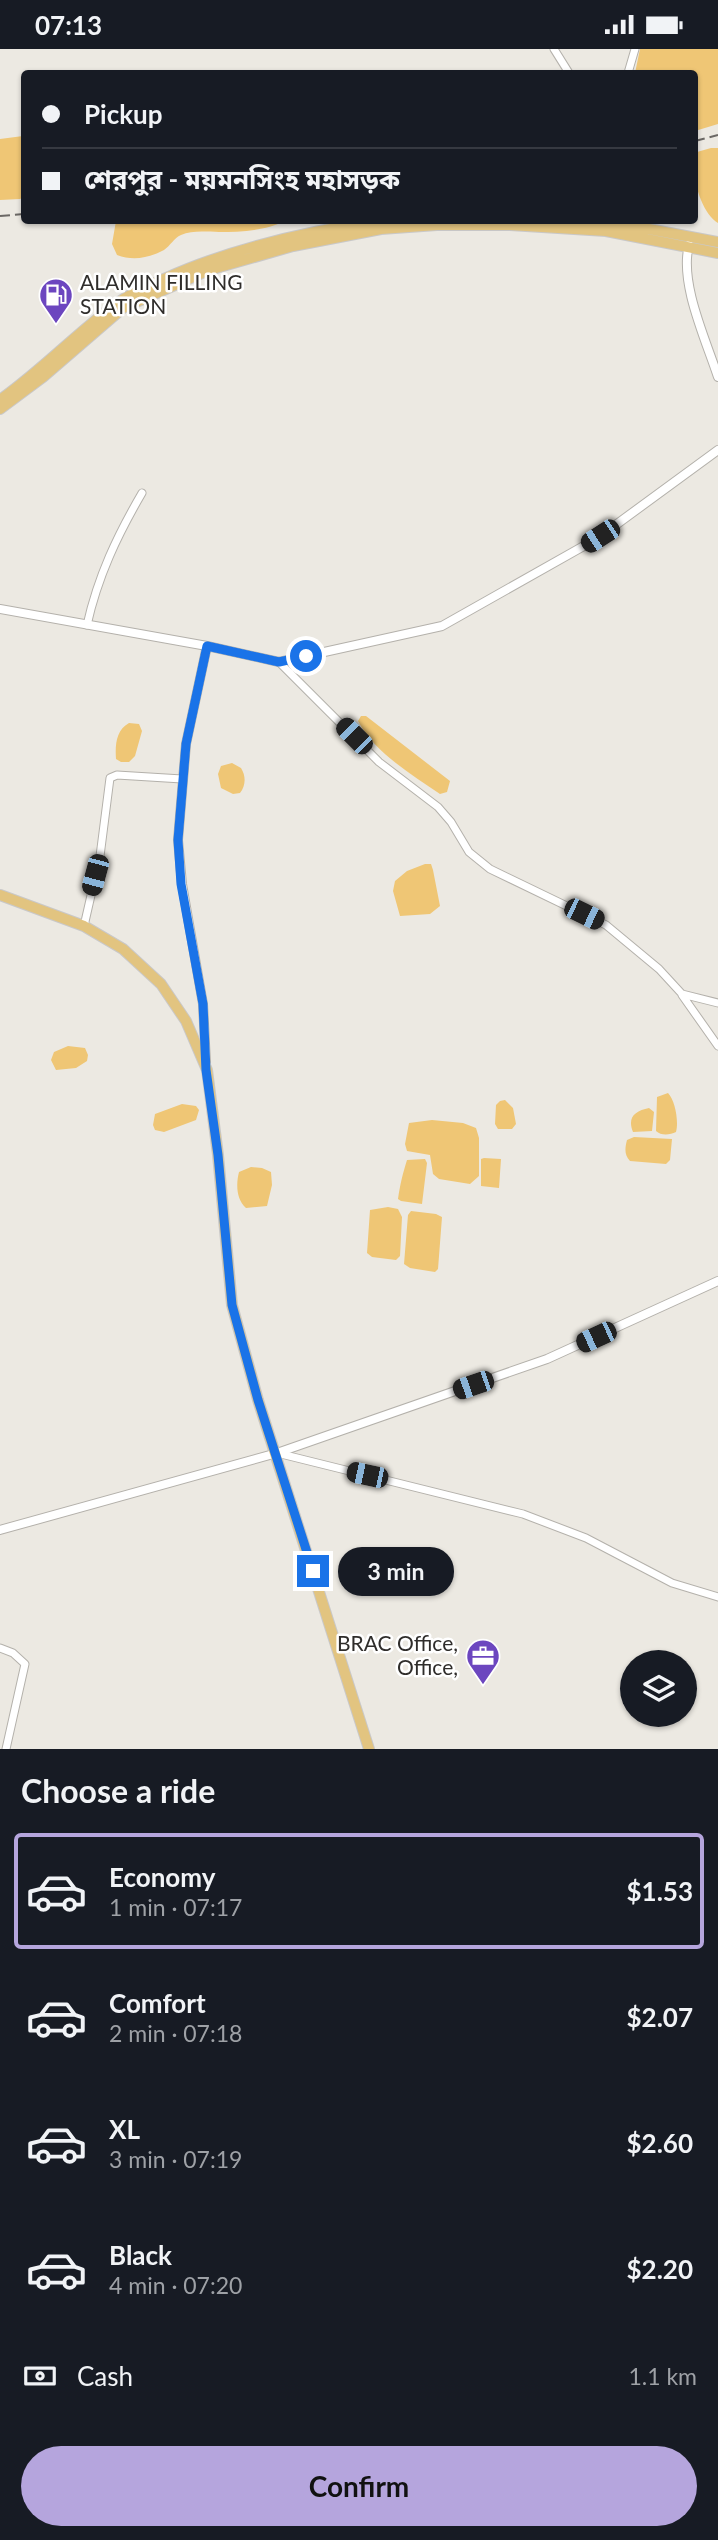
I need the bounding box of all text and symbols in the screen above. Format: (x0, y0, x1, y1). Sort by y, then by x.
text: 07:13 (35, 9, 102, 41)
text: Pickup (84, 98, 163, 130)
text: শেরপুর - ময়মনসিংহ মহাসড়ক (84, 163, 400, 195)
place label: ALAMIN FILLING STATION (80, 269, 243, 318)
fuel station icon: ALAMIN FILLING STATION (37, 276, 75, 325)
car (577, 516, 624, 556)
route start (290, 640, 322, 672)
car (332, 714, 377, 758)
car (80, 852, 111, 898)
car (561, 895, 608, 933)
car (573, 1319, 620, 1355)
car (450, 1368, 497, 1402)
car (345, 1460, 390, 1490)
callout: 3 min (338, 1547, 453, 1595)
route end (297, 1555, 329, 1587)
text: 3 min (367, 1557, 425, 1585)
place label: BRAC Office, Office, (337, 1630, 458, 1679)
office icon: BRAC Office, Office, (464, 1637, 502, 1686)
map controls (620, 1650, 697, 1727)
button: layers (620, 1650, 697, 1727)
text: Choose a ride (21, 1771, 215, 1810)
icon: car (25, 1860, 88, 1923)
text: Economy (109, 1861, 215, 1893)
text: $1.53 (627, 1875, 693, 1907)
text: 1 min · 07:17 (109, 1893, 242, 1921)
icon: car (25, 1986, 88, 2049)
text: Comfort (109, 1987, 206, 2019)
text: $2.07 (627, 2001, 693, 2033)
text: 2 min · 07:18 (109, 2019, 242, 2047)
icon: car (25, 2112, 88, 2175)
text: XL (109, 2113, 140, 2145)
text: $2.60 (627, 2127, 693, 2159)
text: 3 min · 07:19 (109, 2145, 242, 2173)
icon: car (25, 2238, 88, 2301)
text: Black (109, 2239, 172, 2271)
text: $2.20 (627, 2253, 693, 2285)
text: 4 min · 07:20 (109, 2271, 242, 2299)
icon: cash (21, 2357, 59, 2395)
text: Cash (77, 2360, 133, 2392)
text: 1.1 km (628, 2362, 697, 2390)
button: Confirm (21, 2446, 697, 2526)

